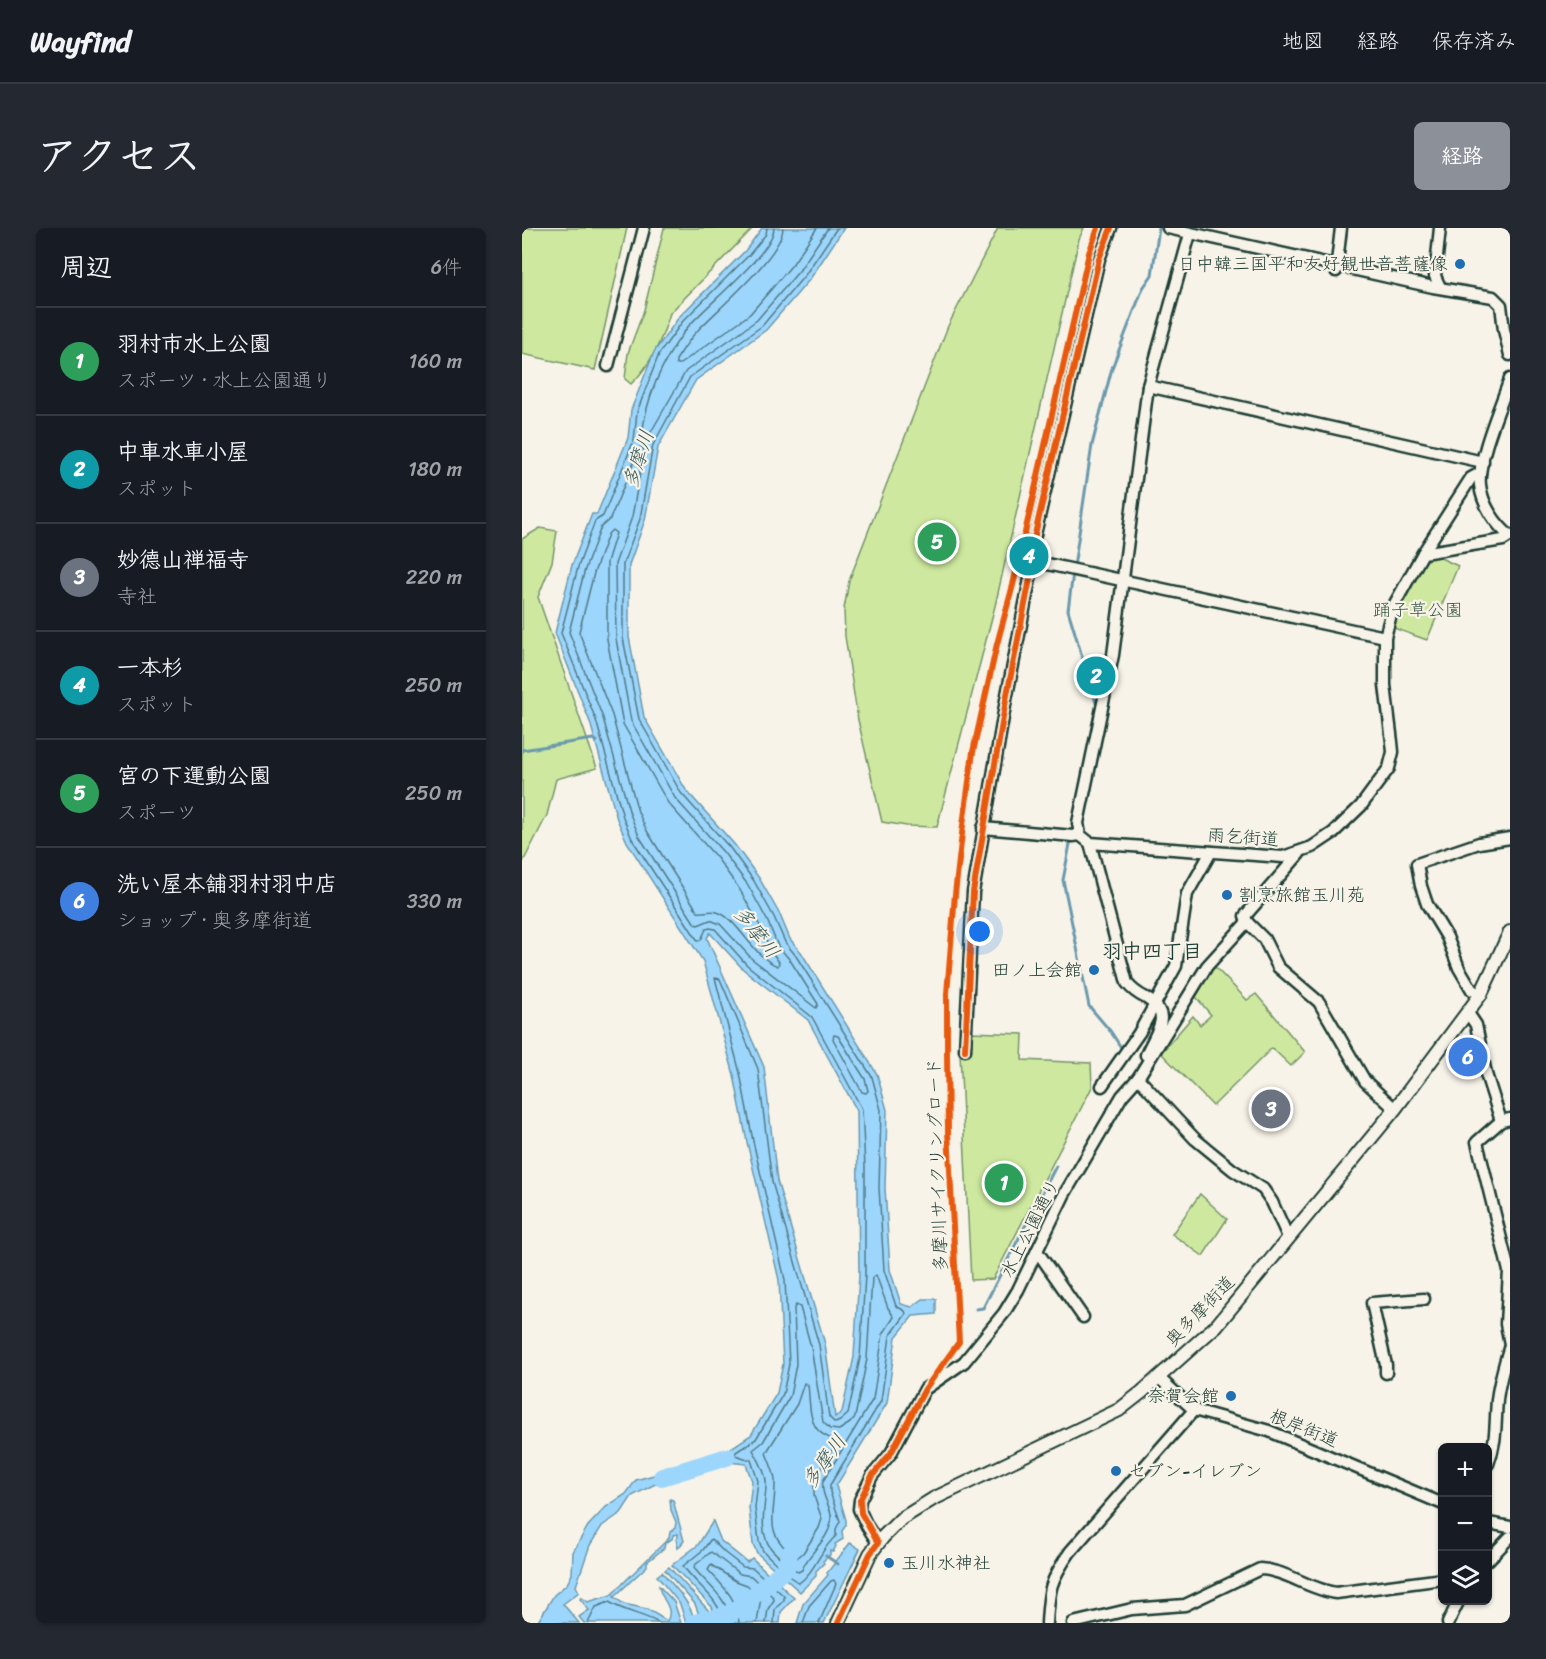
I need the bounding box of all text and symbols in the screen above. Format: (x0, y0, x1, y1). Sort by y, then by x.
text: Wayfind (30, 17, 131, 66)
text: 地図 (1282, 22, 1324, 60)
text: 経路 (1357, 22, 1399, 60)
text: 保存済み (1432, 22, 1516, 60)
text: アクセス (36, 119, 201, 193)
button: 経路 (1414, 122, 1510, 190)
text: 周辺 (60, 244, 112, 290)
place label: 日中韓三国平和友好観世音菩薩像 (1178, 248, 1448, 280)
text: 6件 (431, 250, 462, 285)
marker: 日中韓三国平和友好観世音菩薩像 (1453, 257, 1467, 271)
text: 羽村市水上公園 (117, 324, 271, 363)
text: 1 (75, 344, 84, 379)
text: 160 m (409, 344, 462, 379)
text: スポーツ · 水上公園通り (117, 363, 332, 398)
water label: 多摩川 (613, 425, 664, 493)
text: 中車水車小屋 (117, 432, 249, 471)
text: 2 (74, 452, 85, 487)
text: 180 m (408, 452, 462, 487)
text: スポット (117, 471, 197, 506)
pin: 5 (918, 520, 956, 564)
pin: 4 (1010, 534, 1048, 578)
text: 妙德山禅福寺 (117, 540, 249, 579)
text: 3 (74, 560, 85, 595)
text: 220 m (406, 560, 462, 595)
text: 寺社 (117, 579, 157, 614)
park label: 踊子草公園 (1373, 594, 1463, 626)
text: 一本杉 (117, 648, 183, 687)
pin: 2 (1076, 654, 1116, 698)
text: 4 (73, 668, 86, 703)
text: 250 m (405, 668, 462, 703)
text: スポット (117, 687, 197, 722)
text: 宮の下運動公園 (117, 756, 271, 795)
text: 5 (73, 776, 86, 811)
text: 250 m (405, 776, 462, 811)
text: スポーツ (117, 795, 197, 830)
street label: 雨乞街道 (1206, 819, 1280, 855)
text: 洗い屋本舗羽村羽中店 (117, 864, 337, 903)
place label: 割烹旅館玉川苑 (1239, 879, 1365, 911)
text: 6 (74, 884, 85, 919)
text: 330 m (407, 884, 462, 919)
marker: 割烹旅館玉川苑 (1220, 888, 1234, 902)
water label: 多摩川 (724, 898, 789, 967)
text: ショップ · 奥多摩街道 (117, 903, 312, 938)
your location (965, 917, 994, 946)
district label: 羽中四丁目 (1102, 934, 1202, 969)
place label: 田ノ上会館 (992, 954, 1082, 986)
marker: 田ノ上会館 (1087, 963, 1101, 977)
pin: 6 (1448, 1034, 1488, 1080)
street label: 多摩川サイクリングロード (917, 1057, 957, 1273)
pin: 3 (1252, 1086, 1290, 1132)
pin: 1 (984, 1160, 1024, 1206)
street label: 水上公園通り (991, 1173, 1069, 1283)
street label: 奥多摩街道 (1157, 1268, 1243, 1354)
place label: 奈賀会館 (1147, 1380, 1219, 1412)
marker: 奈賀会館 (1224, 1389, 1238, 1403)
street label: 根岸街道 (1265, 1400, 1343, 1456)
water label: 多摩川 (793, 1427, 856, 1496)
map controls (1438, 1443, 1492, 1605)
button: + (1438, 1443, 1492, 1497)
place label: セブン-イレブン (1128, 1455, 1262, 1487)
marker: セブン-イレブン (1109, 1464, 1123, 1478)
button: − (1438, 1497, 1492, 1551)
place label: 玉川水神社 (901, 1547, 991, 1579)
button: layers (1438, 1551, 1492, 1605)
marker: 玉川水神社 (882, 1556, 896, 1570)

